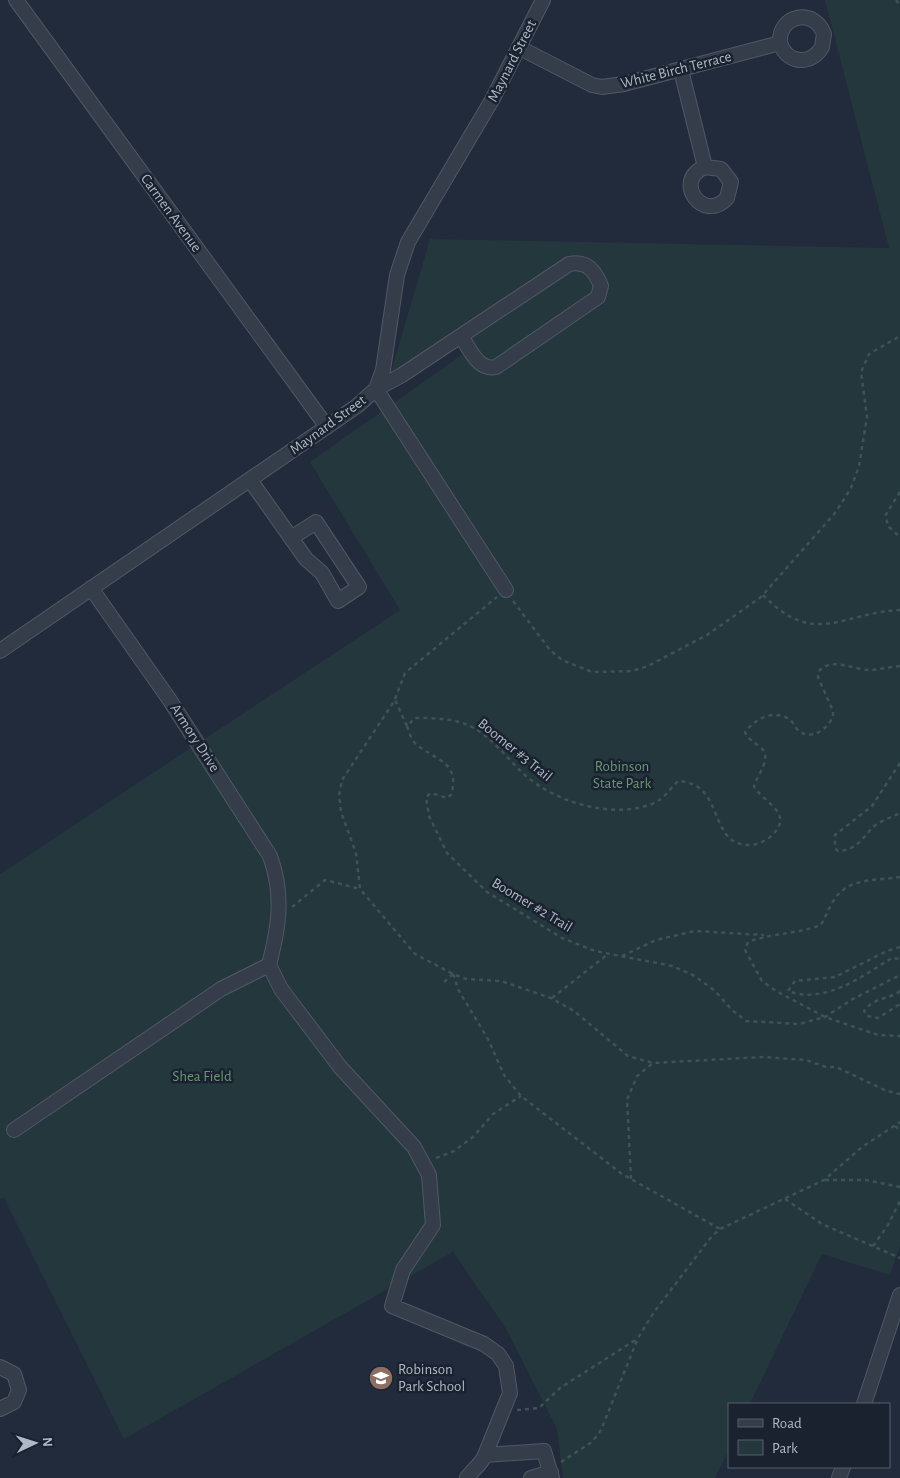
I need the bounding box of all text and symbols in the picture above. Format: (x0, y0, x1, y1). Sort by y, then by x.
street label: Maynard Street (485, 17, 539, 104)
street label: White Birch Terrace (619, 49, 733, 91)
street label: Carmen Avenue (138, 171, 204, 255)
street label: Maynard Street (287, 392, 369, 457)
street label: Armory Drive (168, 701, 222, 775)
street label: Boomer #3 Trail (475, 716, 555, 784)
park label: Robinson State Park (593, 759, 651, 791)
street label: Boomer #2 Trail (489, 875, 575, 935)
park label: Shea Field (172, 1069, 232, 1084)
place label: Robinson Park School (398, 1362, 465, 1394)
school or university icon: Robinson Park School (368, 1365, 394, 1391)
legend (728, 1403, 890, 1468)
text: Road (772, 1416, 802, 1431)
north arrow (10, 1418, 60, 1468)
text: N (40, 1437, 54, 1448)
text: Park (772, 1441, 798, 1456)

